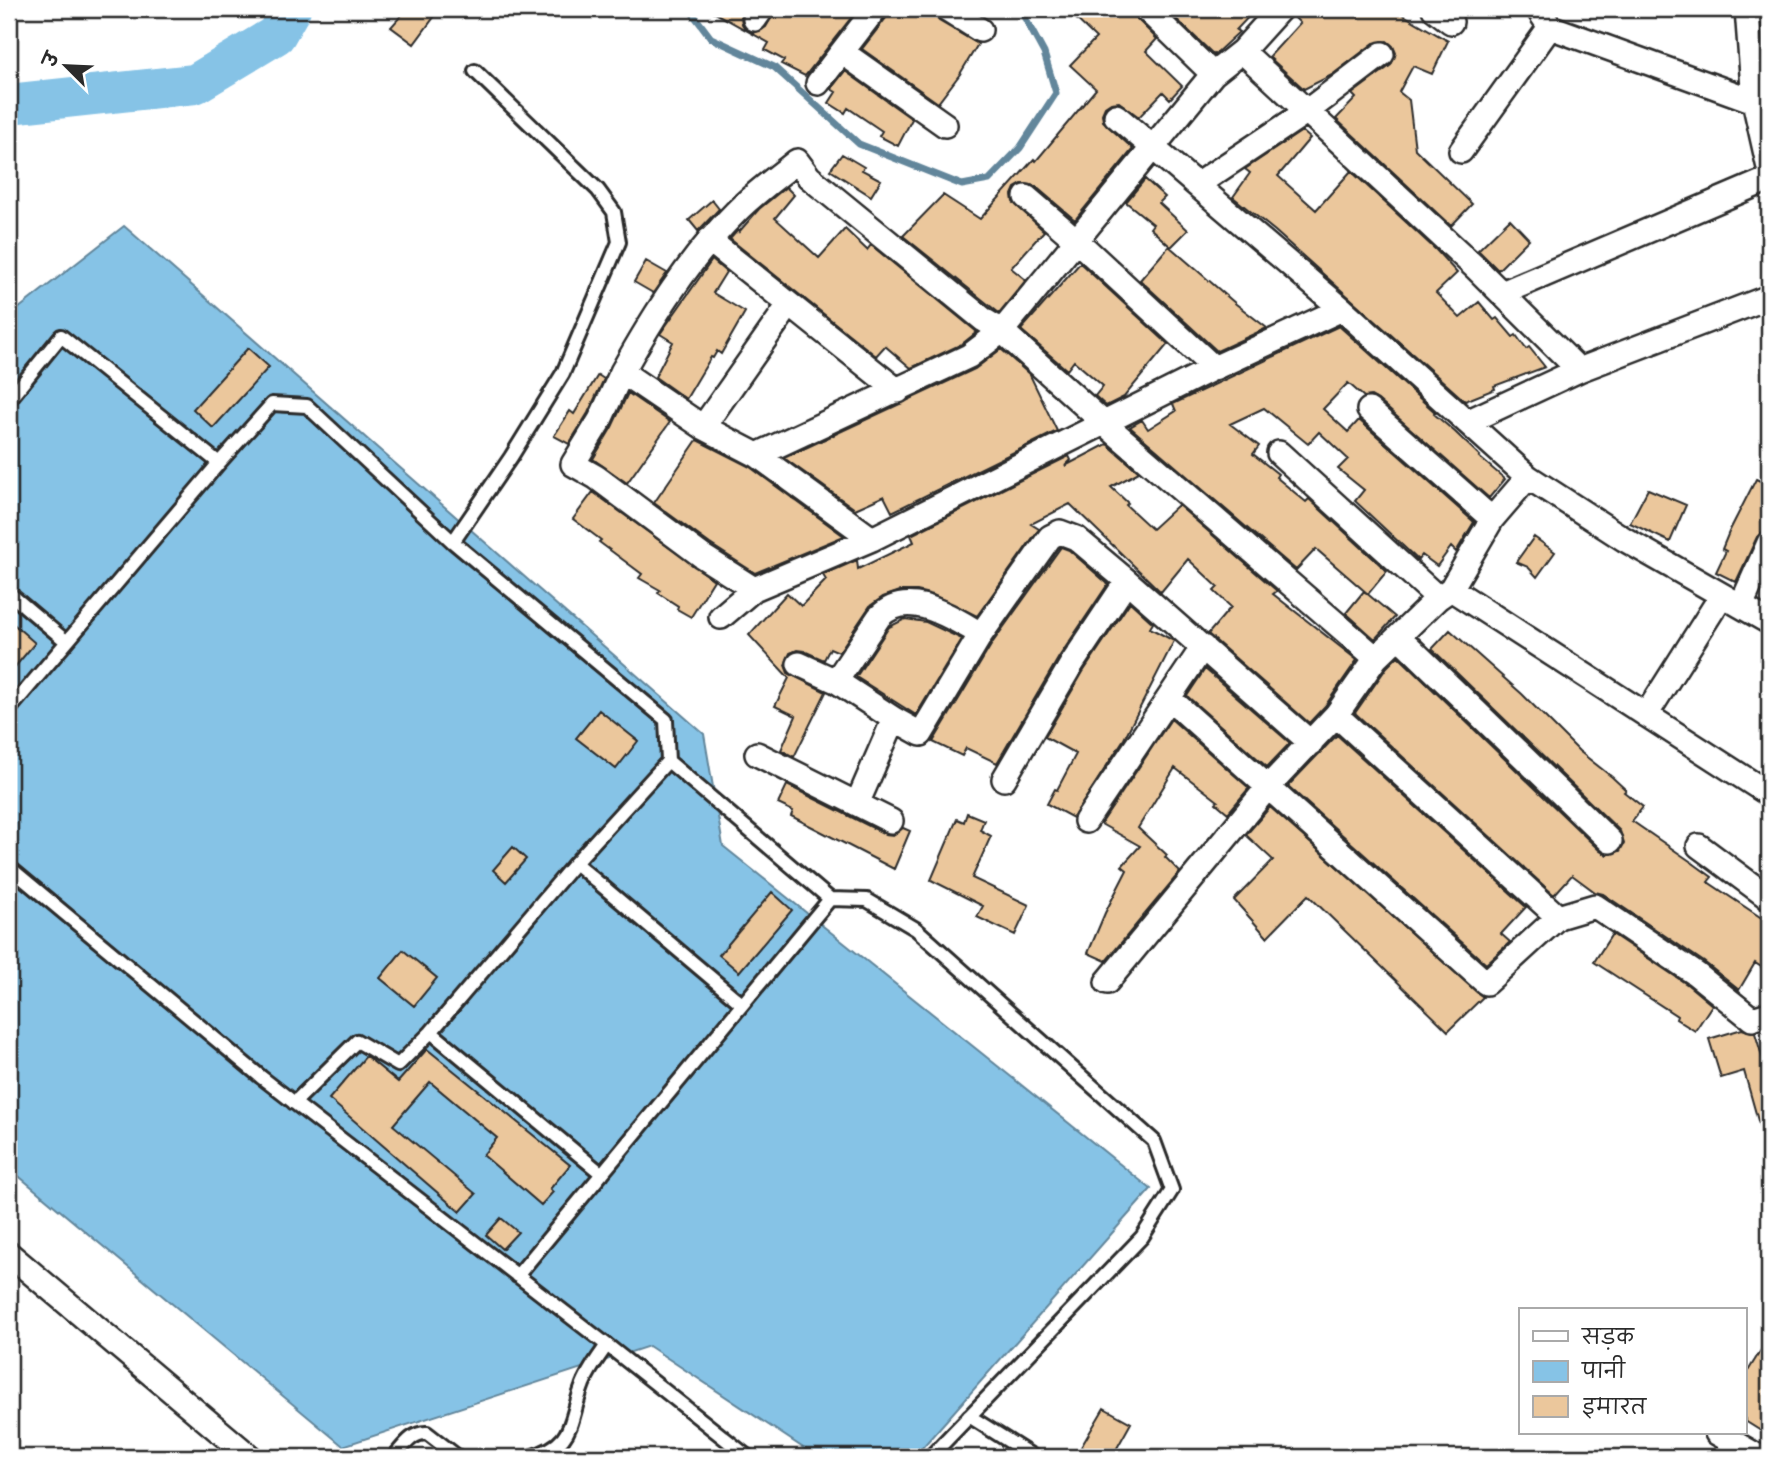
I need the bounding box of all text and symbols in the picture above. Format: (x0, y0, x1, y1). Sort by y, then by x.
north arrow (32, 32, 102, 102)
text: उ (38, 47, 66, 72)
legend (1519, 1308, 1746, 1434)
text: सड़क (1581, 1325, 1635, 1350)
text: पानी (1581, 1355, 1627, 1384)
text: इमारत (1582, 1395, 1648, 1420)

